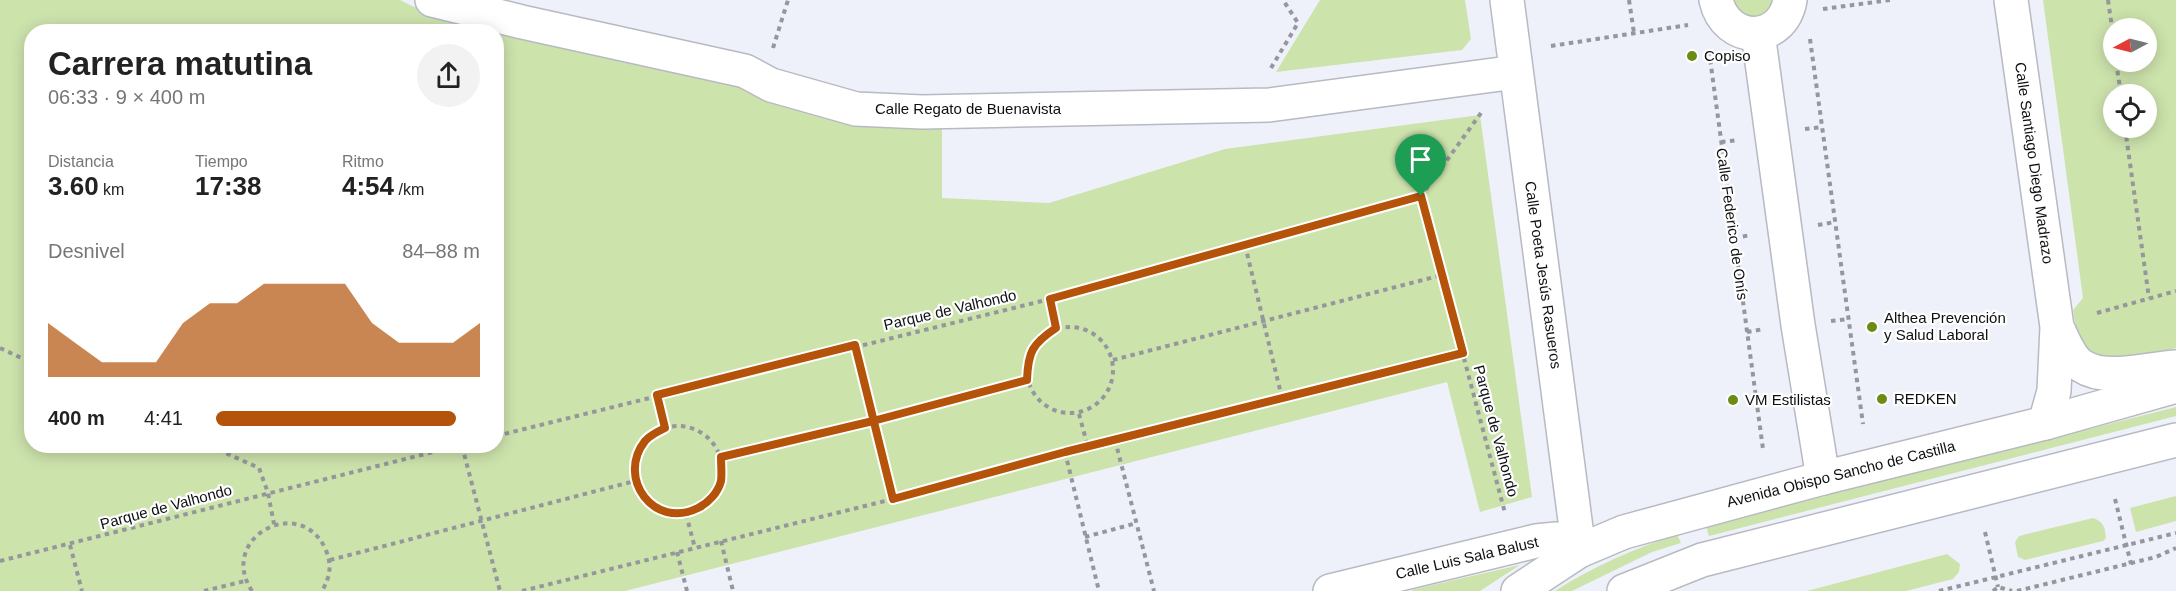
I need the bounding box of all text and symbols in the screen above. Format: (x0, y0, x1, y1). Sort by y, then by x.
north arrow (2103, 18, 2157, 72)
map controls (2103, 18, 2157, 138)
button: share (417, 44, 480, 107)
text: Carrera matutina (48, 45, 312, 82)
place label: Copiso (1704, 47, 1751, 64)
marker: Copiso (1685, 49, 1699, 63)
street label: Calle Santiago Diego Madrazo (2012, 61, 2057, 265)
button: locate (2103, 84, 2157, 138)
text: 06:33 · 9 × 400 m (48, 86, 205, 108)
street label: Calle Regato de Buenavista (875, 100, 1062, 117)
pin (1395, 134, 1446, 196)
icon: arrive (1404, 143, 1437, 176)
street label: Calle Federico de Onís (1713, 147, 1752, 301)
text: Distancia (48, 153, 114, 170)
text: Tiempo (195, 153, 248, 170)
text: Ritmo (342, 153, 384, 170)
text: 3.60 (48, 171, 99, 201)
text: 17:38 (195, 171, 262, 201)
text: 4:54 (342, 171, 394, 201)
street label: Calle Poeta Jesús Rasueros (1522, 180, 1565, 370)
text: km (99, 181, 124, 198)
text: /km (394, 181, 424, 198)
text: Desnivel (48, 240, 125, 262)
text: 84–88 m (402, 240, 480, 262)
street label: Parque de Valhondo (882, 286, 1018, 333)
place label: Althea Prevención y Salud Laboral (1884, 309, 2006, 343)
marker: Althea Prevención y Salud Laboral (1865, 320, 1879, 334)
street label: Parque de Valhondo (1471, 363, 1522, 499)
place label: REDKEN (1894, 390, 1957, 407)
place label: VM Estilistas (1745, 391, 1831, 408)
marker: REDKEN (1875, 392, 1889, 406)
marker: VM Estilistas (1726, 393, 1740, 407)
text: 400 m (48, 407, 105, 429)
text: 4:41 (144, 407, 183, 429)
street label: Avenida Obispo Sancho de Castilla (1725, 437, 1958, 510)
street label: Parque de Valhondo (98, 481, 234, 532)
street label: Calle Luis Sala Balust (1394, 533, 1541, 582)

